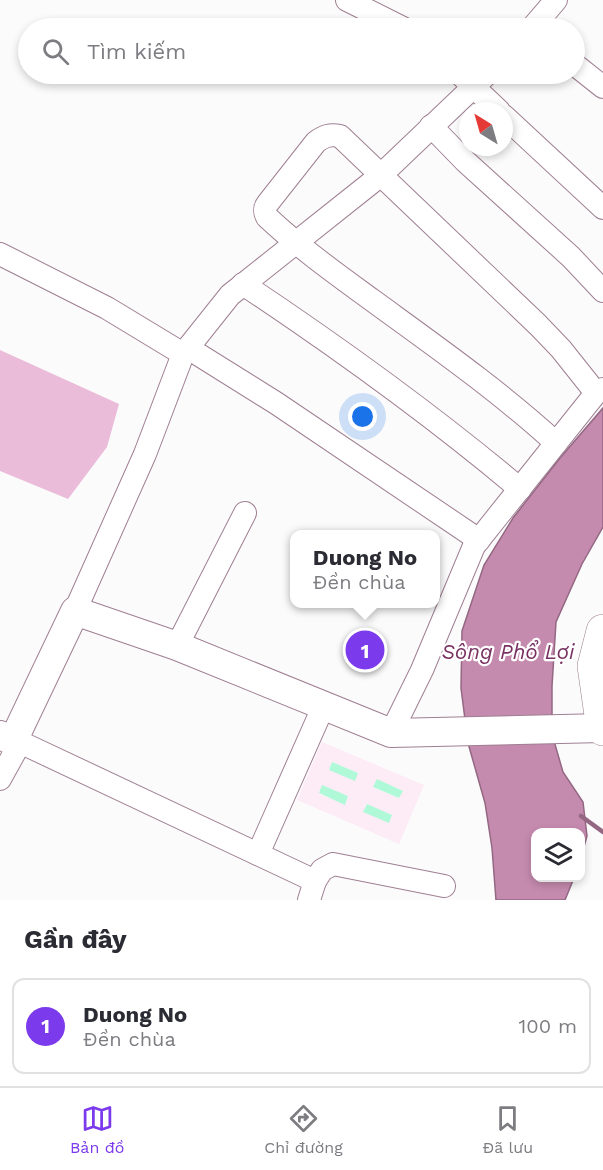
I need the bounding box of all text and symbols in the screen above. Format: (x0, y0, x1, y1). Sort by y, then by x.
search box (18, 18, 585, 84)
icon: search (39, 35, 72, 68)
text: Tìm kiếm (87, 39, 186, 64)
north arrow (459, 102, 513, 156)
your location (348, 402, 377, 431)
popup (290, 530, 440, 608)
text: Duong No (313, 545, 417, 570)
text: Đền chùa (313, 570, 406, 594)
pin: 1 (346, 628, 385, 672)
water label: Sông Phổ Lợi (441, 639, 575, 664)
map controls (531, 828, 585, 882)
button: layers (531, 828, 585, 882)
text: Gần đây (24, 924, 127, 954)
text: Duong No (83, 1002, 187, 1027)
text: 1 (41, 1014, 50, 1038)
text: 100 m (518, 1014, 577, 1038)
text: Đền chùa (83, 1027, 176, 1051)
tab: Bản đồ (70, 1102, 124, 1157)
tab: Chỉ đường (264, 1102, 343, 1157)
tab: Đã lưu (483, 1102, 533, 1157)

